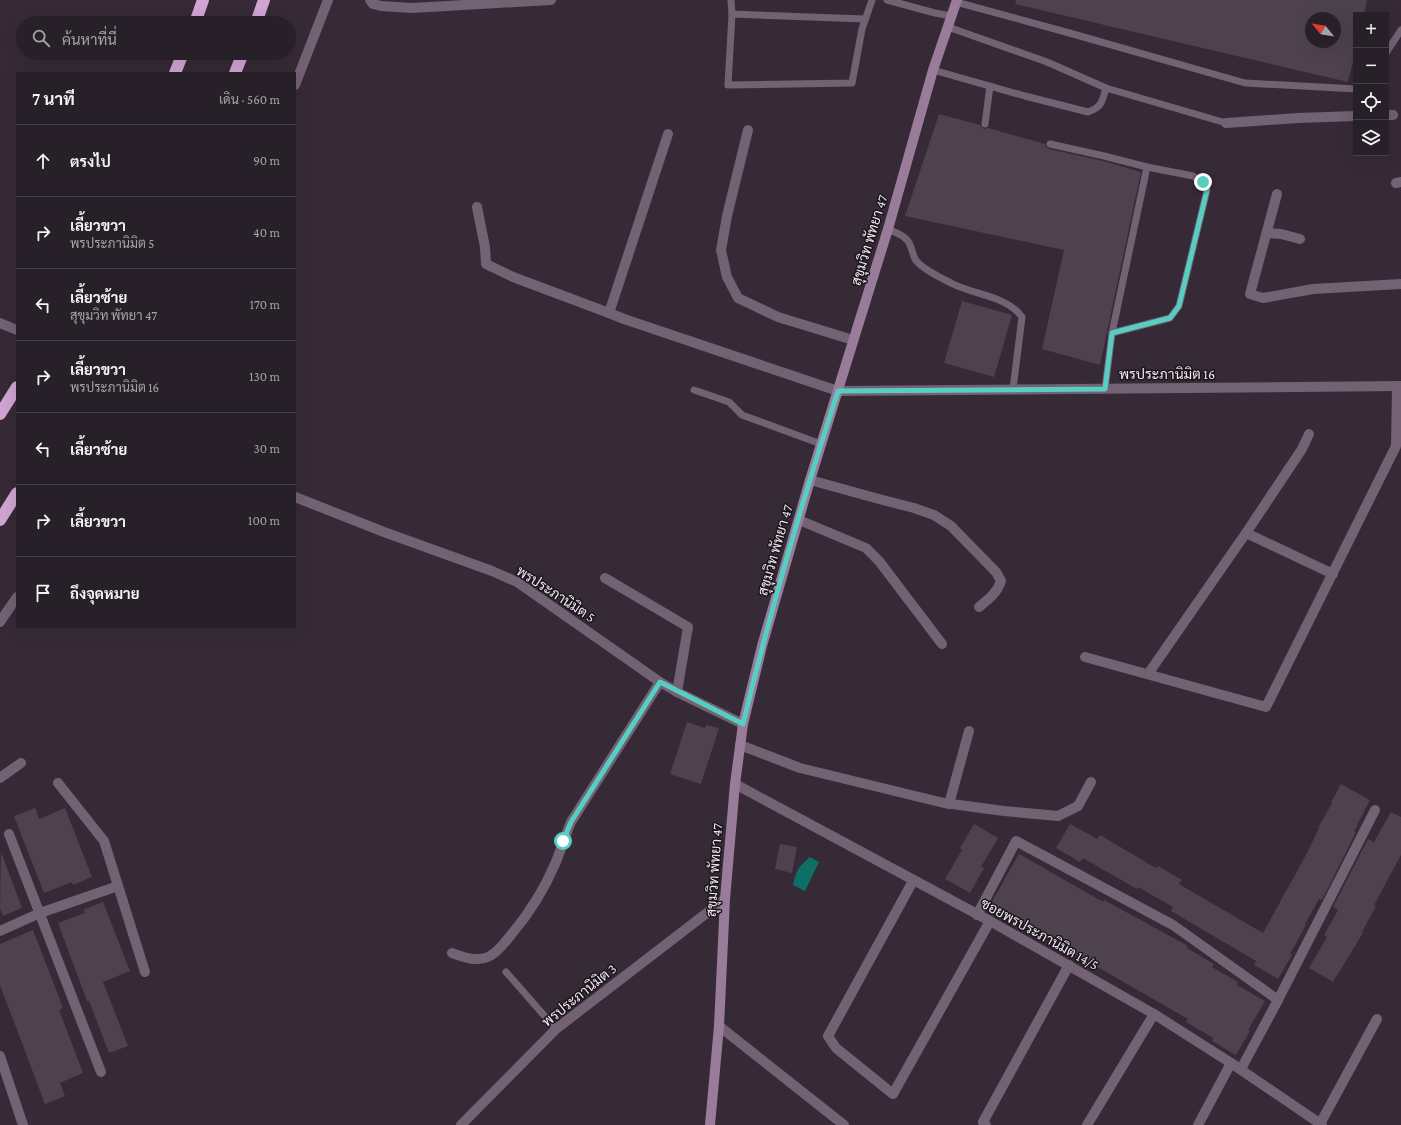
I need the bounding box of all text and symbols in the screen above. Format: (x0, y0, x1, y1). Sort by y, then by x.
north arrow (1305, 12, 1341, 48)
map controls (1353, 12, 1389, 156)
button: + (1353, 12, 1389, 48)
search box (16, 16, 296, 60)
icon: search (30, 27, 52, 49)
text: ค้นหาที่นี่ (62, 32, 117, 48)
button: − (1353, 48, 1389, 84)
button: locate (1353, 84, 1389, 120)
text: 7 นาที (32, 90, 75, 109)
text: เดิน · 560 m (219, 92, 280, 107)
button: layers (1353, 120, 1389, 156)
icon: ahead (32, 150, 54, 172)
text: 90 m (253, 153, 280, 168)
text: ตรงไป (70, 154, 111, 170)
route end (1194, 173, 1212, 191)
street label: สุขุมวิท พัทยา 47 (848, 192, 892, 288)
text: เลี้ยวขวา (70, 218, 126, 234)
icon: right (32, 222, 54, 244)
text: 40 m (253, 225, 280, 240)
text: พรประภานิมิต 5 (70, 236, 154, 251)
text: เลี้ยวซ้าย (70, 290, 127, 306)
icon: left (32, 294, 54, 316)
text: 170 m (250, 297, 280, 312)
text: สุขุมวิท พัทยา 47 (70, 308, 157, 323)
text: เลี้ยวขวา (70, 362, 126, 378)
icon: right (32, 366, 54, 388)
street label: พรประภานิมิต 16 (1119, 366, 1215, 382)
text: 130 m (249, 369, 280, 384)
text: พรประภานิมิต 16 (70, 380, 159, 395)
icon: left (32, 438, 54, 460)
text: 30 m (254, 441, 280, 456)
text: เลี้ยวซ้าย (70, 442, 127, 458)
street label: สุขุมวิท พัทยา 47 (754, 502, 798, 598)
icon: right (32, 510, 54, 532)
text: 100 m (248, 513, 280, 528)
text: เลี้ยวขวา (70, 514, 126, 530)
street label: พรประภานิมิต 5 (514, 563, 598, 625)
icon: arrive (32, 582, 54, 604)
text: ถึงจุดหมาย (70, 586, 140, 602)
street label: สุขุมวิท พัทยา 47 (703, 822, 727, 918)
route start (554, 832, 572, 850)
street label: ซอยพรประภานิมิต 14/5 (978, 895, 1102, 973)
street label: พรประภานิมิต 3 (539, 960, 619, 1030)

